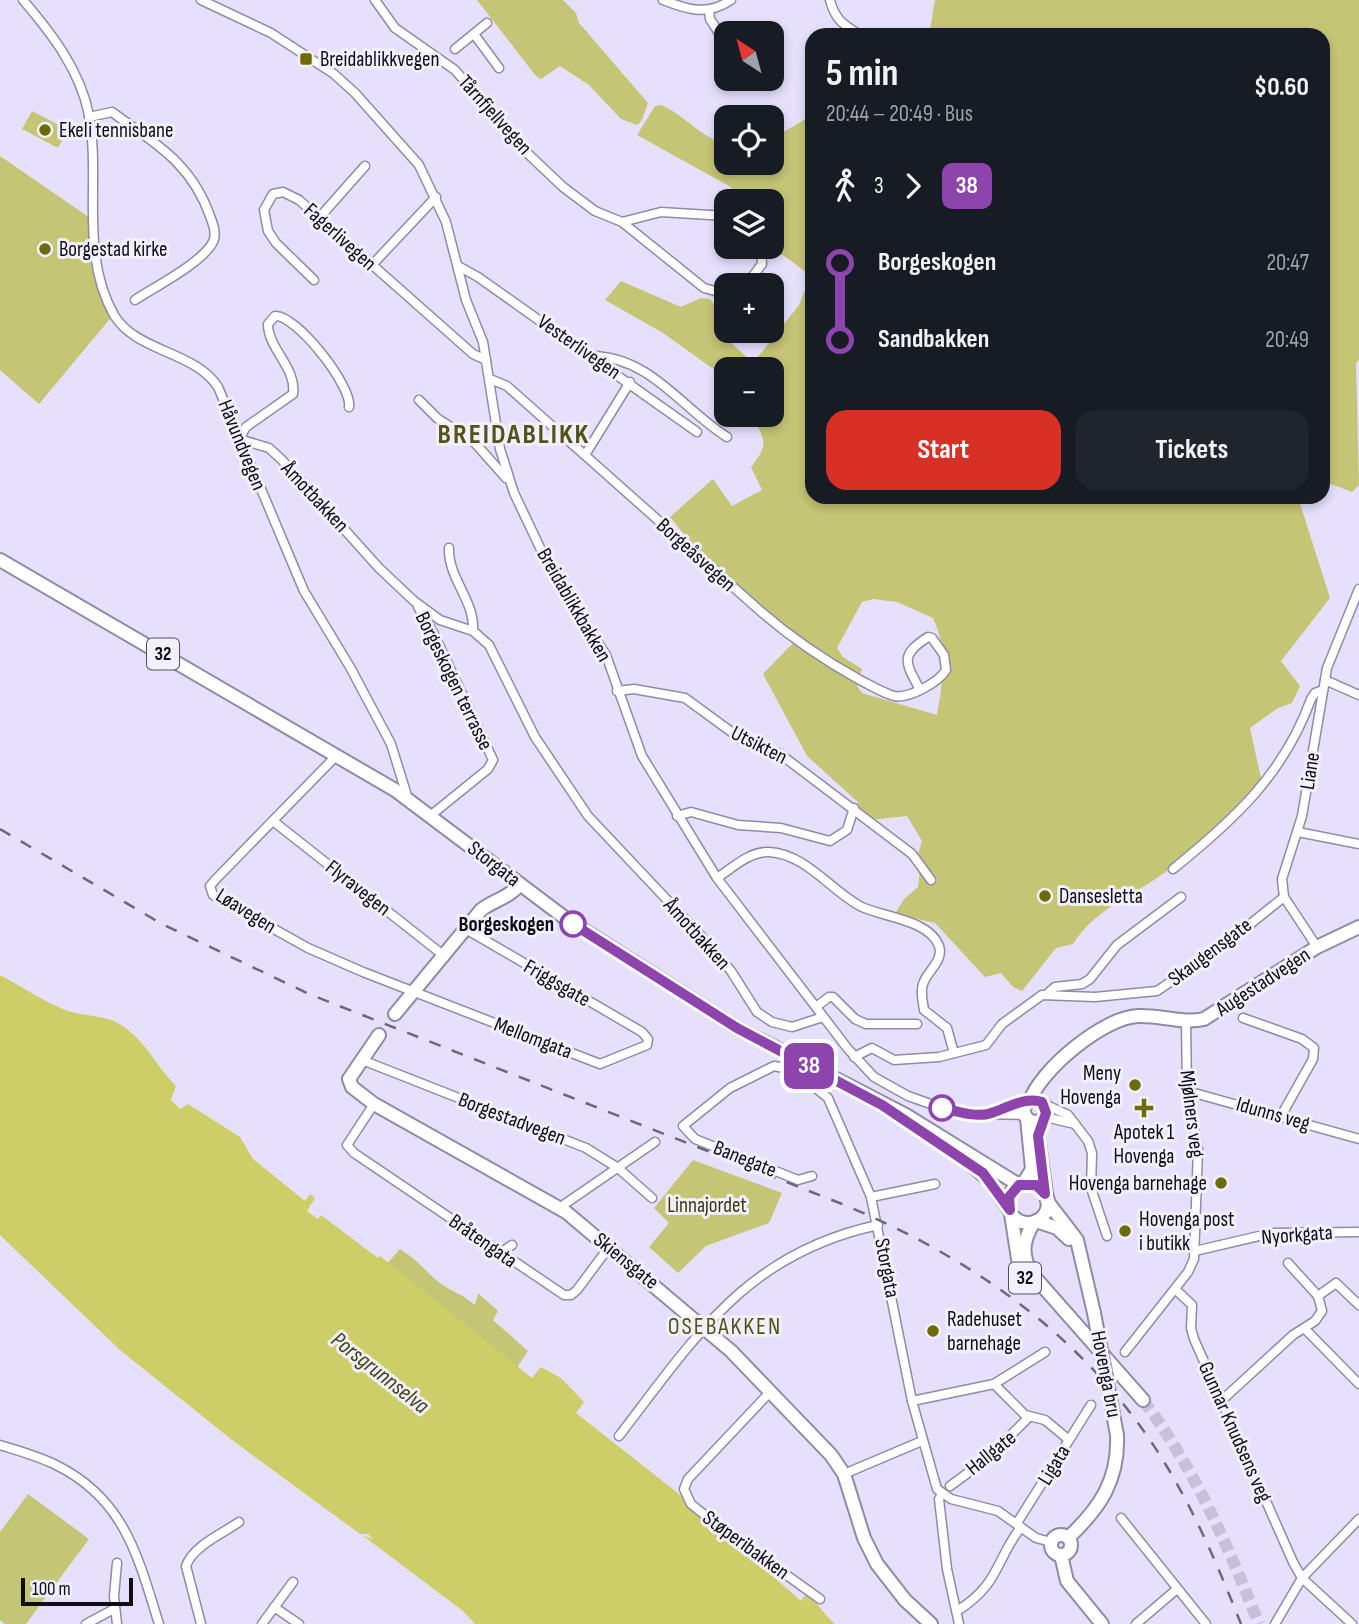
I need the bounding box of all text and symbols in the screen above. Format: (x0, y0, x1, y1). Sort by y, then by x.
north arrow (714, 21, 784, 91)
map controls (714, 21, 784, 427)
place label: Breidablikkvegen (320, 47, 439, 72)
marker: Breidablikkvegen (298, 51, 314, 67)
text: 5 min (826, 51, 898, 96)
street label: Tårnfjellvegen (453, 70, 537, 160)
text: $0.60 (1254, 72, 1309, 103)
text: 20:44 – 20:49 · Bus (826, 100, 973, 128)
button: locate (714, 105, 784, 175)
place label: Ekeli tennisbane (59, 118, 174, 143)
marker: Ekeli tennisbane (37, 122, 53, 138)
icon: walk (826, 167, 864, 205)
icon: forward (894, 167, 932, 205)
text: 38 (956, 171, 978, 200)
text: 3 (874, 172, 884, 200)
button: layers (714, 189, 784, 259)
street label: Fagerlivegen (299, 198, 381, 276)
place label: Borgestad kirke (59, 237, 167, 262)
marker: Borgestad kirke (37, 241, 53, 257)
text: Borgeskogen (878, 247, 996, 278)
text: 20:47 (1267, 249, 1309, 277)
button: + (714, 273, 784, 343)
street label: Vesterlivegen (533, 309, 625, 385)
text: Sandbakken (878, 324, 989, 355)
text: 20:49 (1265, 326, 1309, 354)
button: − (714, 357, 784, 427)
street label: Håvundvegen (213, 396, 271, 494)
button: Start (826, 410, 1061, 490)
button: Tickets (1075, 410, 1309, 490)
district label: BREIDABLIKK (438, 418, 590, 451)
street label: Åmotbakken (275, 456, 354, 538)
street label: Borgeåsvegen (651, 513, 741, 597)
street label: Breidablikkbakken (531, 544, 617, 666)
street label: Borgeskogen terrasse (410, 608, 498, 754)
road number: 32 (147, 638, 179, 670)
street label: Utsikten (727, 720, 791, 770)
street label: Liane (1295, 751, 1325, 791)
street label: Storgata (463, 836, 525, 892)
street label: Flyravegen (320, 855, 396, 921)
street label: Løavegen (211, 883, 281, 939)
place label: Dansesletta (1059, 884, 1143, 909)
marker: Dansesletta (1037, 888, 1053, 904)
street label: Åmotbakken (658, 892, 736, 975)
marker: Borgeskogen (560, 911, 586, 937)
place label: Borgeskogen (459, 912, 554, 937)
street label: Skaugensgate (1163, 913, 1257, 991)
street label: Augestadvegen (1210, 942, 1315, 1022)
street label: Friggsgate (519, 954, 595, 1012)
street label: Mellomgata (490, 1012, 576, 1064)
line badge: 38 (778, 1043, 840, 1089)
text: 38 (798, 1051, 820, 1080)
place label: Meny Hovenga (1060, 1061, 1121, 1110)
street label: Mjølners veg (1174, 1069, 1210, 1159)
marker: Meny Hovenga (1127, 1077, 1143, 1093)
street label: Borgestadvegen (455, 1087, 569, 1151)
street label: Idunns veg (1233, 1092, 1313, 1136)
unlabelled marker (929, 1095, 955, 1121)
marker: Apotek 1 Hovenga (1136, 1100, 1152, 1116)
place label: Apotek 1 Hovenga (1113, 1120, 1175, 1169)
street label: Banegate (710, 1135, 780, 1183)
place label: Hovenga barnehage (1069, 1171, 1207, 1196)
marker: Hovenga barnehage (1213, 1175, 1229, 1191)
park label: Linnajordet (667, 1193, 747, 1218)
place label: Hovenga post i butikk (1139, 1207, 1235, 1256)
street label: Bråtengata (444, 1209, 522, 1273)
street label: Nyorkgata (1260, 1220, 1334, 1250)
marker: Hovenga post i butikk (1117, 1223, 1133, 1239)
street label: Skiensgate (588, 1227, 664, 1295)
street label: Storgata (869, 1236, 905, 1300)
road number: 32 (1009, 1262, 1041, 1294)
place label: Radehuset barnehage (947, 1307, 1022, 1356)
district label: OSEBAKKEN (668, 1312, 782, 1341)
marker: Radehuset barnehage (925, 1323, 941, 1339)
water label: Porsgrunnselva (325, 1326, 435, 1420)
street label: Hovenga bru (1085, 1329, 1127, 1419)
street label: Gunnar Knudsens veg (1193, 1358, 1277, 1506)
street label: Hallgate (961, 1425, 1021, 1481)
street label: Ligata (1032, 1440, 1076, 1490)
street label: Støperibakken (698, 1505, 794, 1585)
scale bar (21, 1575, 133, 1607)
text: 100 m (32, 1578, 71, 1601)

